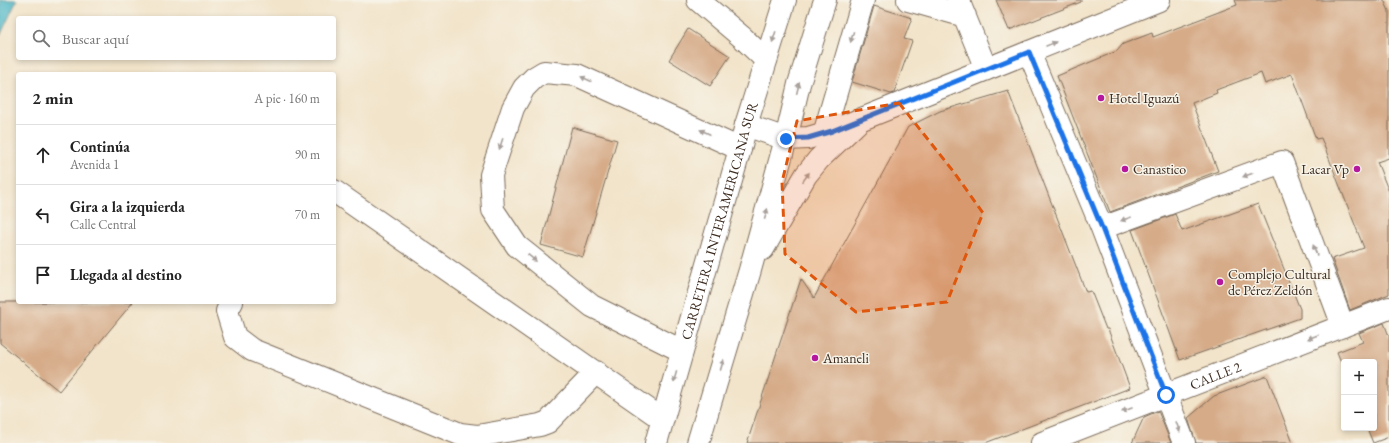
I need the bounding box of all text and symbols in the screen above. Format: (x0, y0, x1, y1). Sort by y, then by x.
search box (16, 16, 336, 60)
icon: search (30, 27, 52, 49)
text: Buscar aquí (62, 29, 129, 48)
one-way arrow (771, 32, 777, 44)
one-way arrow (849, 32, 855, 44)
one-way arrow (1045, 40, 1057, 46)
one-way arrow (580, 76, 592, 82)
one-way arrow (795, 82, 801, 94)
text: 2 min (32, 87, 73, 109)
place label: Hotel Iguazú (1109, 89, 1180, 107)
text: A pie · 160 m (254, 90, 320, 107)
marker: Hotel Iguazú (1096, 93, 1106, 103)
street label: CARRETERA INTERAMERICANA SUR (677, 99, 762, 342)
one-way arrow (699, 129, 711, 136)
route end (777, 130, 795, 148)
text: Continúa (70, 137, 130, 156)
one-way arrow (498, 138, 504, 150)
icon: ahead (32, 144, 54, 166)
text: 90 m (295, 146, 320, 163)
text: Avenida 1 (70, 156, 119, 173)
place label: Canastico (1133, 160, 1186, 178)
place label: Lacar Vp (1301, 160, 1349, 178)
marker: Canastico (1120, 164, 1130, 174)
marker: Lacar Vp (1352, 164, 1362, 174)
one-way arrow (802, 171, 810, 182)
one-way arrow (1242, 172, 1254, 178)
text: Gira a la izquierda (70, 197, 185, 216)
icon: left (32, 204, 54, 226)
text: 70 m (295, 206, 320, 223)
one-way arrow (763, 207, 769, 219)
text: Calle Central (70, 216, 136, 233)
one-way arrow (1119, 217, 1131, 223)
one-way arrow (1311, 244, 1317, 256)
one-way arrow (527, 253, 538, 262)
icon: arrive (32, 264, 54, 286)
text: Llegada al destino (70, 265, 182, 284)
place label: Complejo Cultural de Pérez Zeldón (1228, 265, 1331, 299)
marker: Complejo Cultural de Pérez Zeldón (1215, 277, 1225, 287)
one-way arrow (1307, 335, 1319, 341)
place label: Amaneli (822, 349, 869, 367)
marker: Amaneli (810, 353, 820, 363)
street label: CALLE 2 (1187, 357, 1244, 394)
one-way arrow (719, 359, 725, 371)
map controls (1341, 359, 1377, 431)
button: + (1341, 359, 1377, 395)
one-way arrow (672, 371, 678, 383)
route start (1157, 386, 1175, 404)
button: − (1341, 395, 1377, 431)
one-way arrow (1120, 407, 1132, 413)
one-way arrow (1175, 421, 1181, 433)

